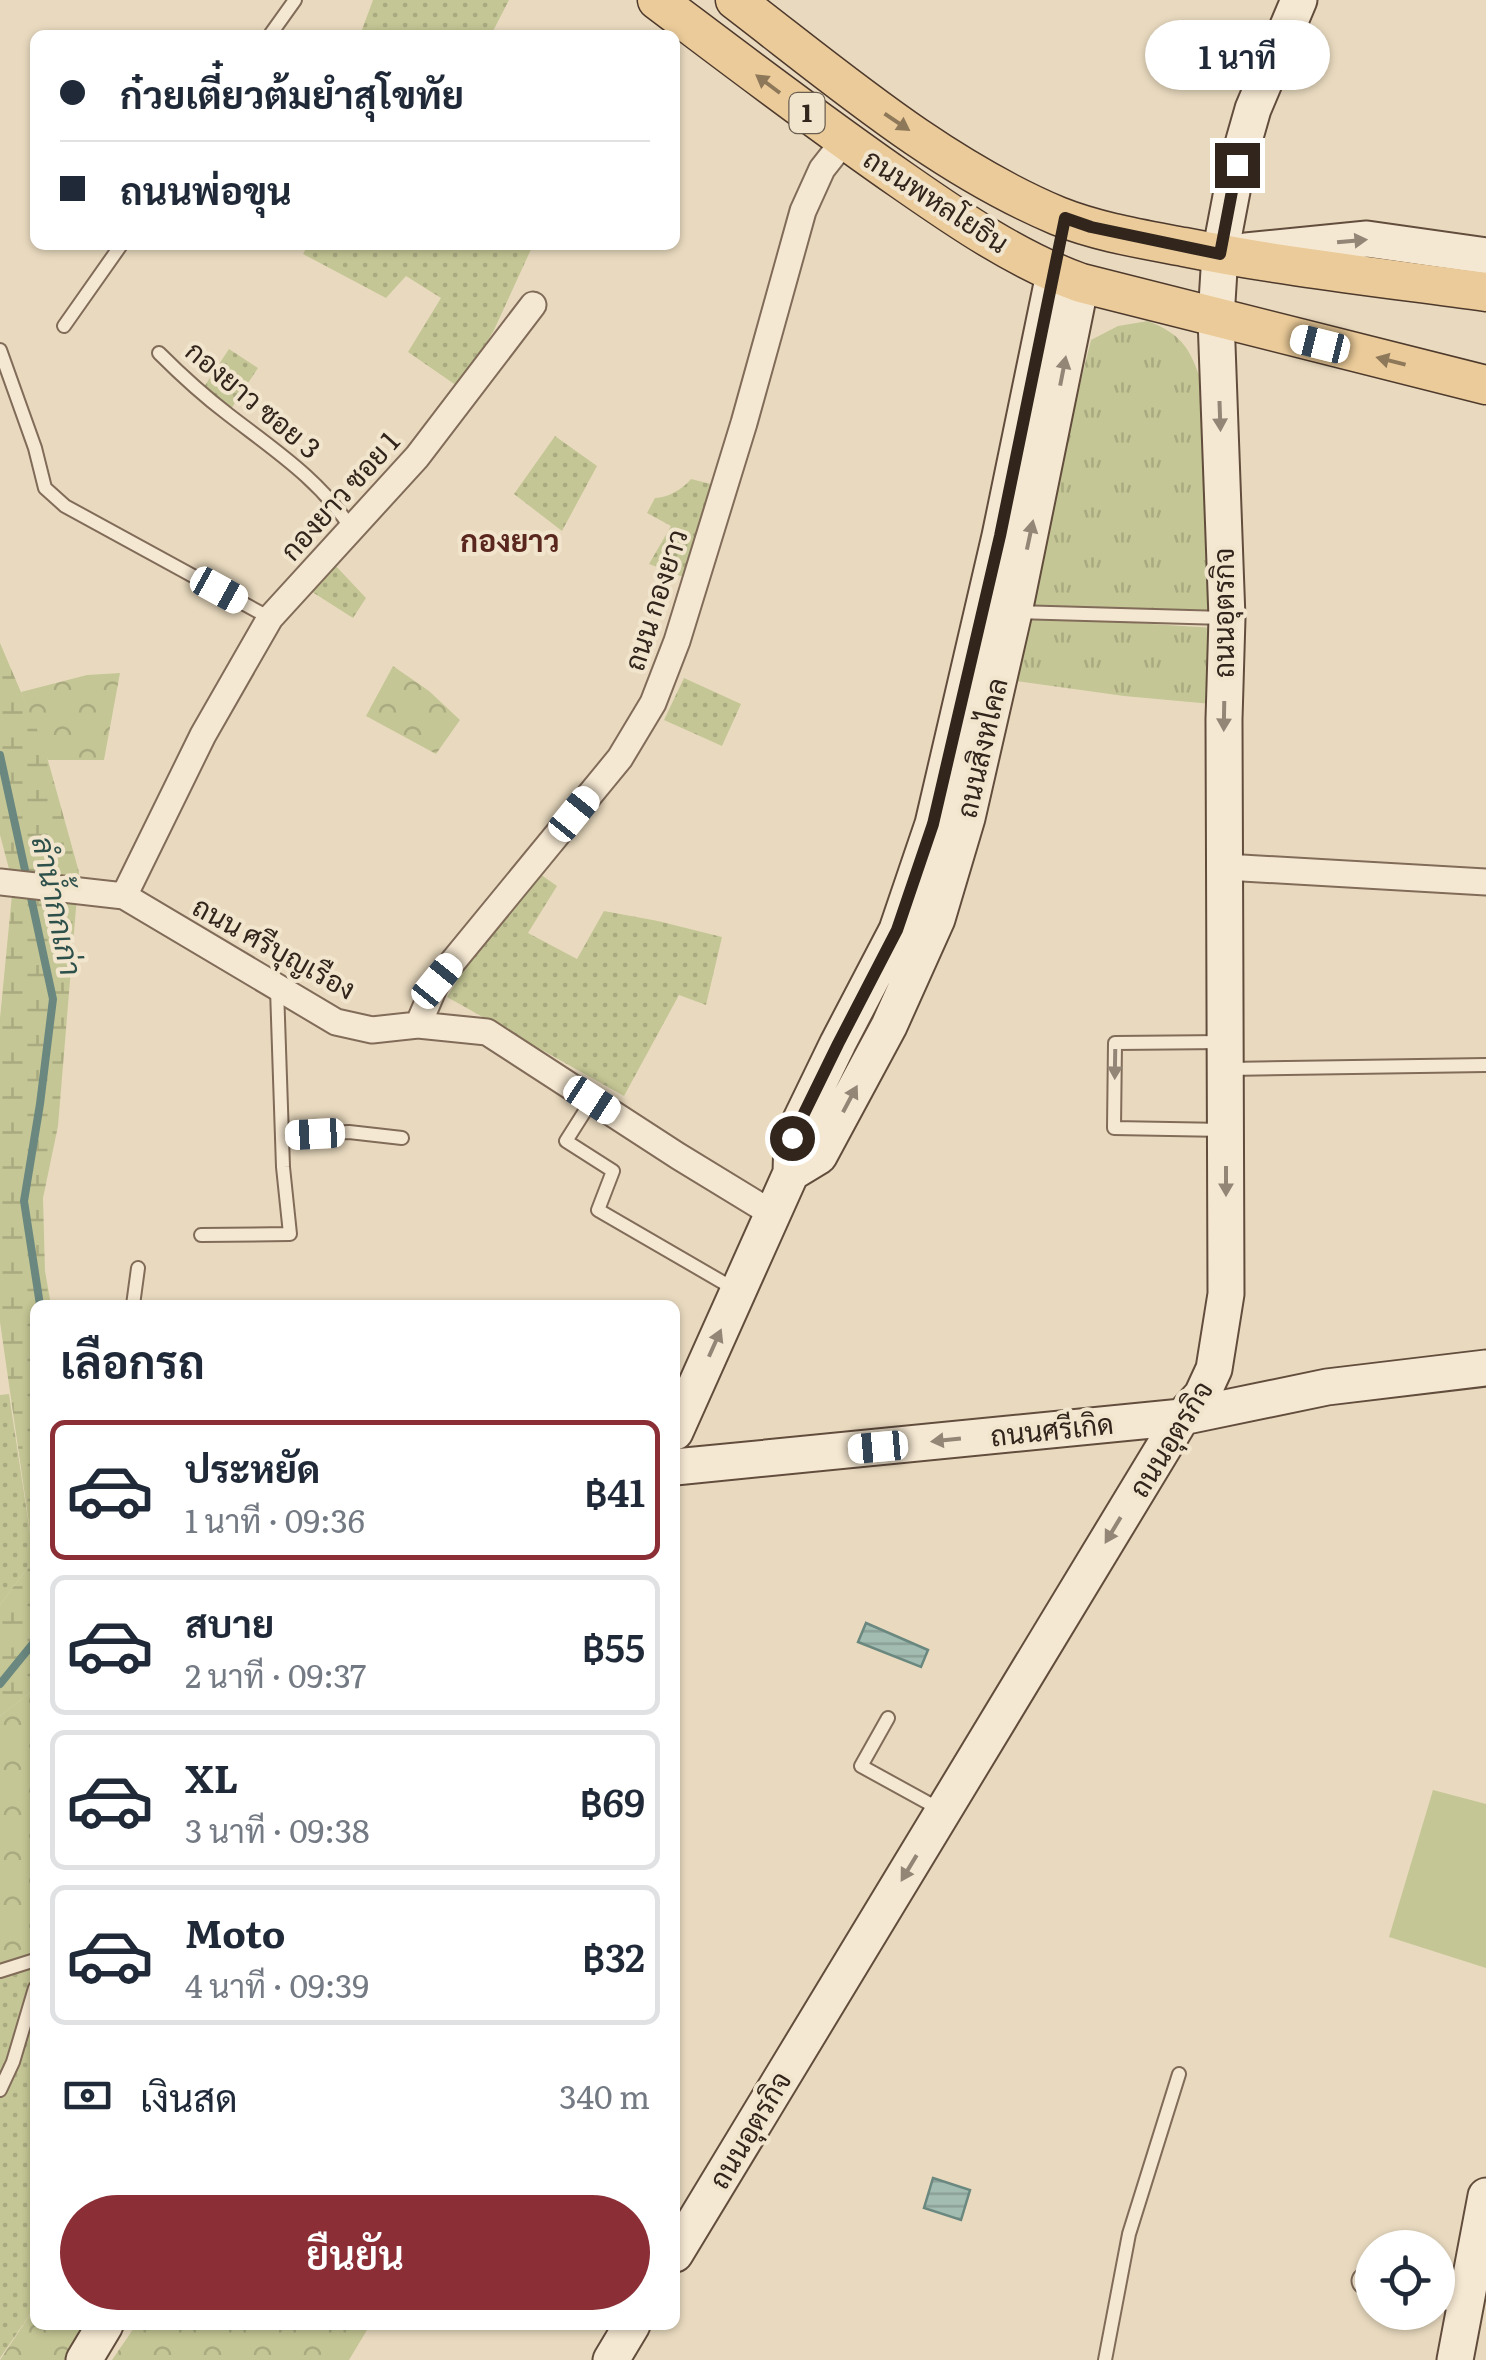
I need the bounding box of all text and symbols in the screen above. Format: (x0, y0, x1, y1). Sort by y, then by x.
callout: 1 นาที (1144, 20, 1330, 90)
text: 1 นาที (1199, 31, 1276, 79)
text: ก๋วยเตี๋ยวต้มยำสุโขทัย (120, 64, 464, 121)
one-way arrow (755, 74, 781, 95)
road number: 1 (790, 93, 824, 133)
one-way arrow (883, 112, 910, 131)
street label: ถนนพหลโยธิน (856, 137, 1018, 262)
route end (1215, 143, 1260, 188)
text: ถนนพ่อขุน (120, 160, 292, 217)
one-way arrow (1337, 232, 1368, 248)
car (1287, 322, 1353, 366)
street label: กองยาว ซอย 3 (177, 329, 331, 468)
one-way arrow (1375, 353, 1406, 368)
one-way arrow (1056, 355, 1072, 386)
one-way arrow (1212, 400, 1228, 432)
street label: กองยาว ซอย 1 (269, 421, 408, 569)
district label: กองยาว (460, 517, 560, 561)
one-way arrow (1022, 519, 1038, 550)
street label: ถนน กองยาว (611, 523, 697, 676)
street label: ถนนอุตรกิจ (1201, 548, 1244, 678)
car (185, 562, 253, 618)
street label: ถนนสิงหไคล (944, 673, 1017, 822)
one-way arrow (1216, 700, 1232, 732)
car (543, 781, 605, 847)
water label: ลำน้ำกกเก่า (23, 831, 97, 979)
street label: ถนน ศรีบุญเรือง (185, 884, 364, 1009)
car (406, 948, 468, 1014)
one-way arrow (1106, 1048, 1122, 1080)
car (559, 1071, 625, 1129)
one-way arrow (841, 1084, 858, 1113)
route start (770, 1116, 815, 1161)
car (284, 1117, 346, 1151)
one-way arrow (1218, 1165, 1234, 1197)
text: เลือกรถ (60, 1326, 205, 1393)
one-way arrow (707, 1328, 723, 1358)
street label: ถนนอุตรกิจ (1117, 1371, 1223, 1505)
street label: ถนนศรีเกิด (988, 1401, 1116, 1455)
car (847, 1429, 909, 1465)
one-way arrow (929, 1432, 961, 1448)
text: ประหยัด (185, 1438, 320, 1495)
icon: car (65, 1445, 155, 1535)
text: ฿41 (585, 1462, 645, 1519)
text: 1 นาที · 09:36 (185, 1495, 365, 1543)
one-way arrow (1105, 1516, 1123, 1544)
text: สบาย (185, 1593, 274, 1650)
icon: car (65, 1600, 155, 1690)
text: ฿55 (582, 1617, 645, 1674)
text: 2 นาที · 09:37 (185, 1650, 366, 1698)
text: XL (185, 1748, 238, 1805)
icon: car (65, 1755, 155, 1845)
text: ฿69 (580, 1772, 645, 1829)
text: 3 นาที · 09:38 (185, 1805, 370, 1853)
one-way arrow (901, 1854, 918, 1882)
text: Moto (185, 1903, 285, 1960)
icon: car (65, 1910, 155, 2000)
text: ฿32 (582, 1927, 645, 1984)
text: 4 นาที · 09:39 (185, 1960, 369, 2008)
street label: ถนนอุตรกิจ (697, 2062, 801, 2196)
text: เงินสด (140, 2067, 238, 2124)
icon: cash (60, 2068, 115, 2123)
text: 340 m (559, 2071, 650, 2119)
button: ยืนยัน (60, 2195, 650, 2310)
map controls (1355, 2230, 1455, 2330)
button: locate (1355, 2230, 1455, 2330)

